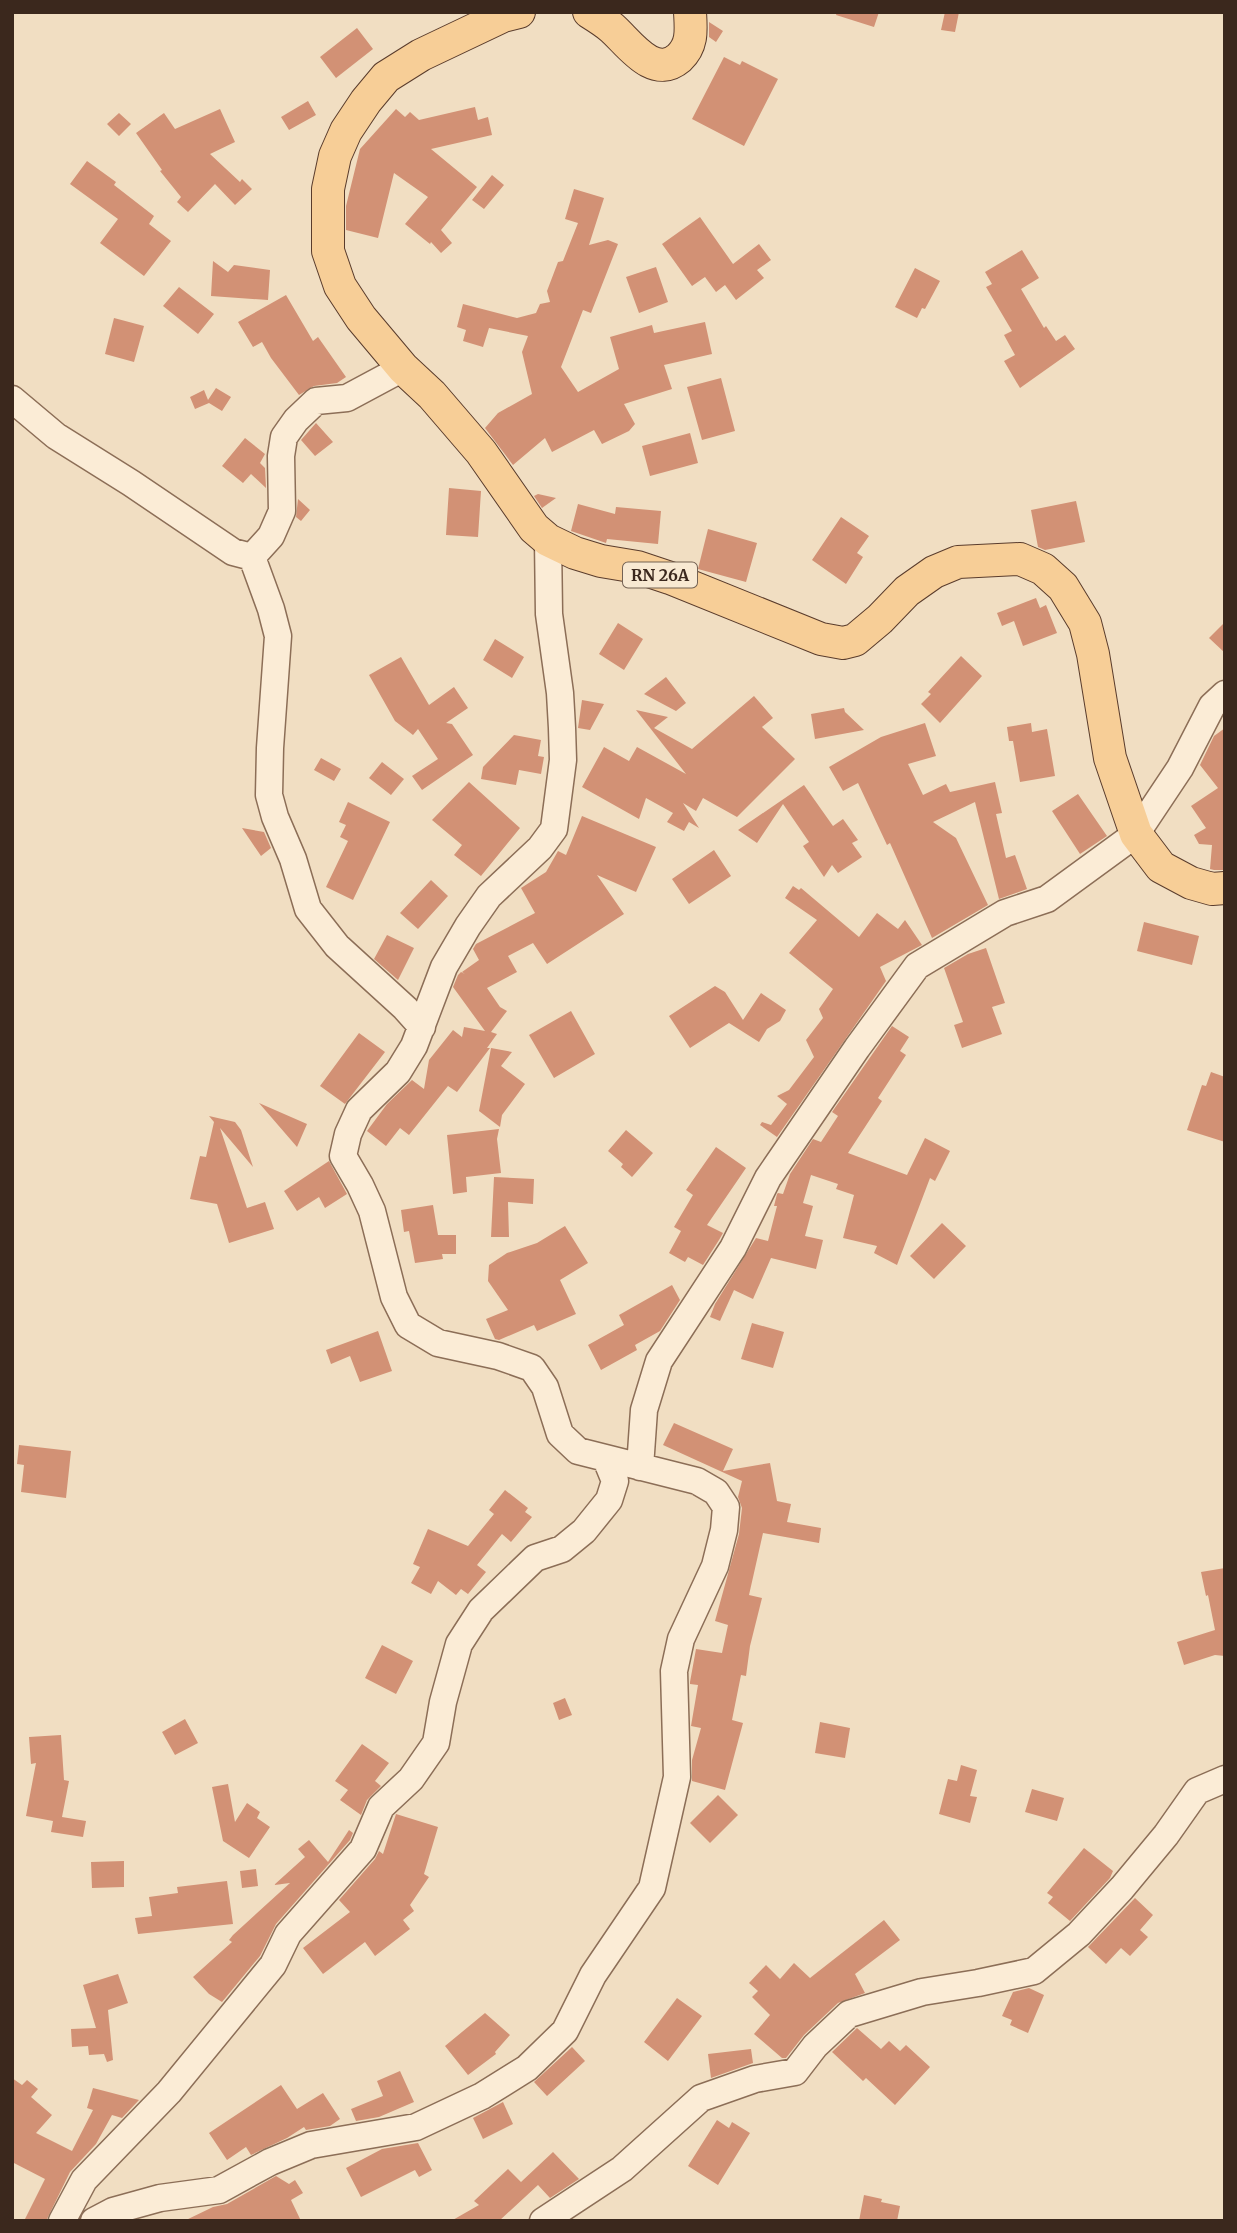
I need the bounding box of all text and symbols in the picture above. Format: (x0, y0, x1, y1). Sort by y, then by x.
road number: RN 26A (623, 562, 697, 588)

